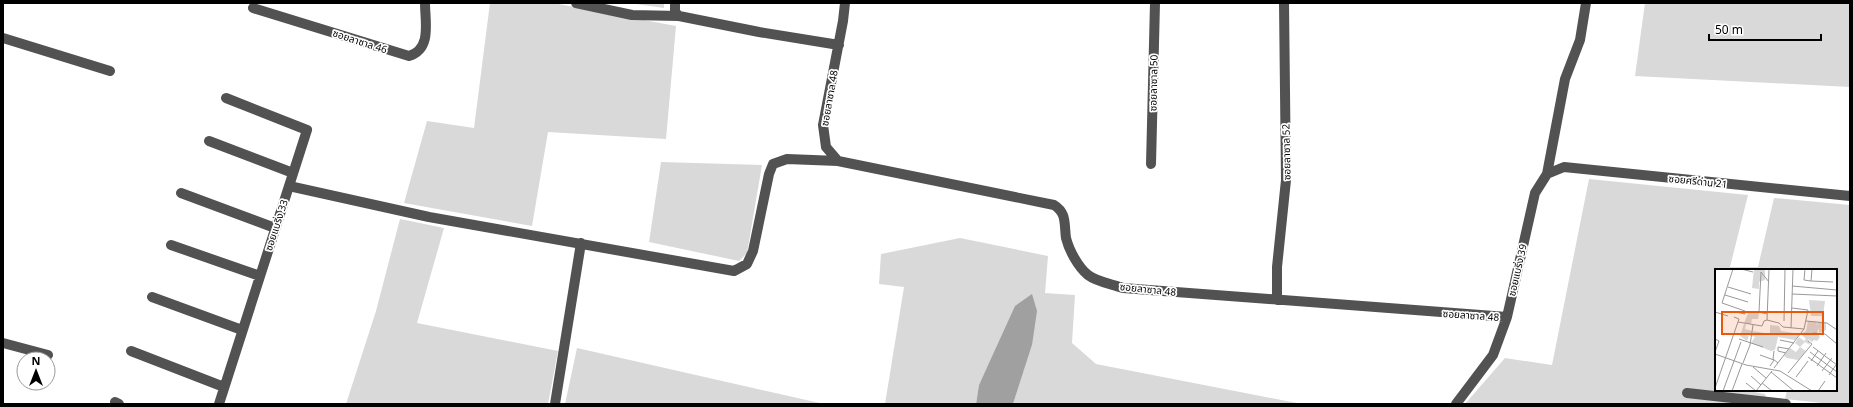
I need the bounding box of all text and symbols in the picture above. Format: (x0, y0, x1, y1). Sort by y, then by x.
scale bar (1709, 16, 1821, 42)
text: 50 m (1715, 21, 1743, 38)
street label: ซอยลาซาล 46 (331, 26, 389, 56)
street label: ซอยลาซาล 50 (1146, 54, 1160, 111)
street label: ซอยลาซาล 48 (817, 69, 841, 127)
street label: ซอยลาซาล 52 (1279, 123, 1293, 180)
street label: ซอยศรีด่าน 21 (1668, 171, 1728, 191)
street label: ซอยแบริ่ง 33 (261, 197, 291, 252)
street label: ซอยแบริ่ง 39 (1504, 242, 1530, 297)
inset map (1715, 269, 1837, 391)
street label: ซอยลาซาล 48 (1119, 279, 1177, 299)
street label: ซอยลาซาล 48 (1442, 306, 1500, 324)
north arrow (16, 351, 56, 391)
text: N (32, 353, 40, 368)

